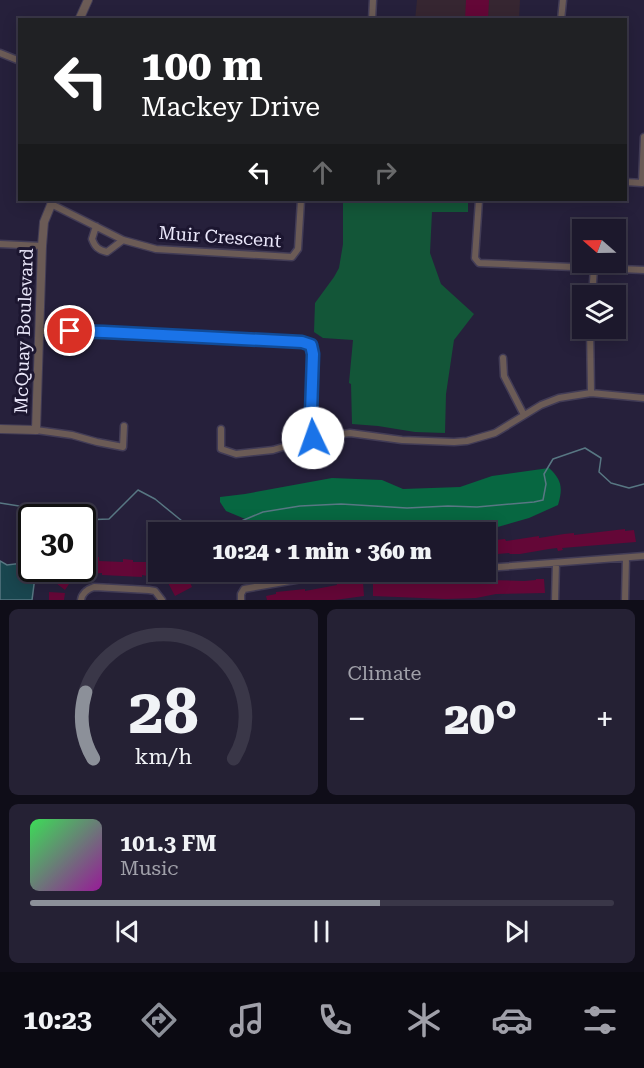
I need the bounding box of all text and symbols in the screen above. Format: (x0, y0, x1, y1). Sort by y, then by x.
text: 100 m (141, 41, 263, 90)
icon: left (42, 42, 120, 120)
text: Mackey Drive (141, 91, 320, 123)
icon: left (243, 156, 276, 189)
icon: ahead (306, 156, 339, 189)
icon: right (369, 156, 402, 189)
north arrow (572, 219, 626, 273)
map controls (572, 219, 626, 339)
street label: Muir Crescent (158, 222, 282, 251)
street label: McQuay Boulevard (10, 247, 37, 414)
button: layers (572, 285, 626, 339)
pin (44, 305, 95, 356)
icon: arrive (53, 314, 86, 347)
position arrow (281, 406, 345, 470)
speed limit sign: 30 (18, 504, 96, 582)
text: 10:24 · 1 min · 360 m (212, 539, 432, 564)
text: Climate (348, 661, 422, 685)
text: 28 (128, 675, 198, 748)
text: 20° (444, 692, 517, 745)
text: − (348, 699, 366, 738)
text: + (596, 699, 614, 738)
text: km/h (135, 744, 192, 769)
text: 101.3 FM (120, 831, 217, 856)
text: Music (120, 856, 179, 880)
icon: previous (111, 915, 144, 948)
icon: pause (305, 915, 338, 948)
icon: next (500, 915, 533, 948)
icon: directions (138, 999, 180, 1041)
icon: music (226, 999, 268, 1041)
icon: phone (314, 999, 356, 1041)
icon: climate (403, 999, 445, 1041)
icon: car (491, 999, 533, 1041)
icon: filters (579, 999, 621, 1041)
text: 10:23 (23, 1004, 92, 1036)

